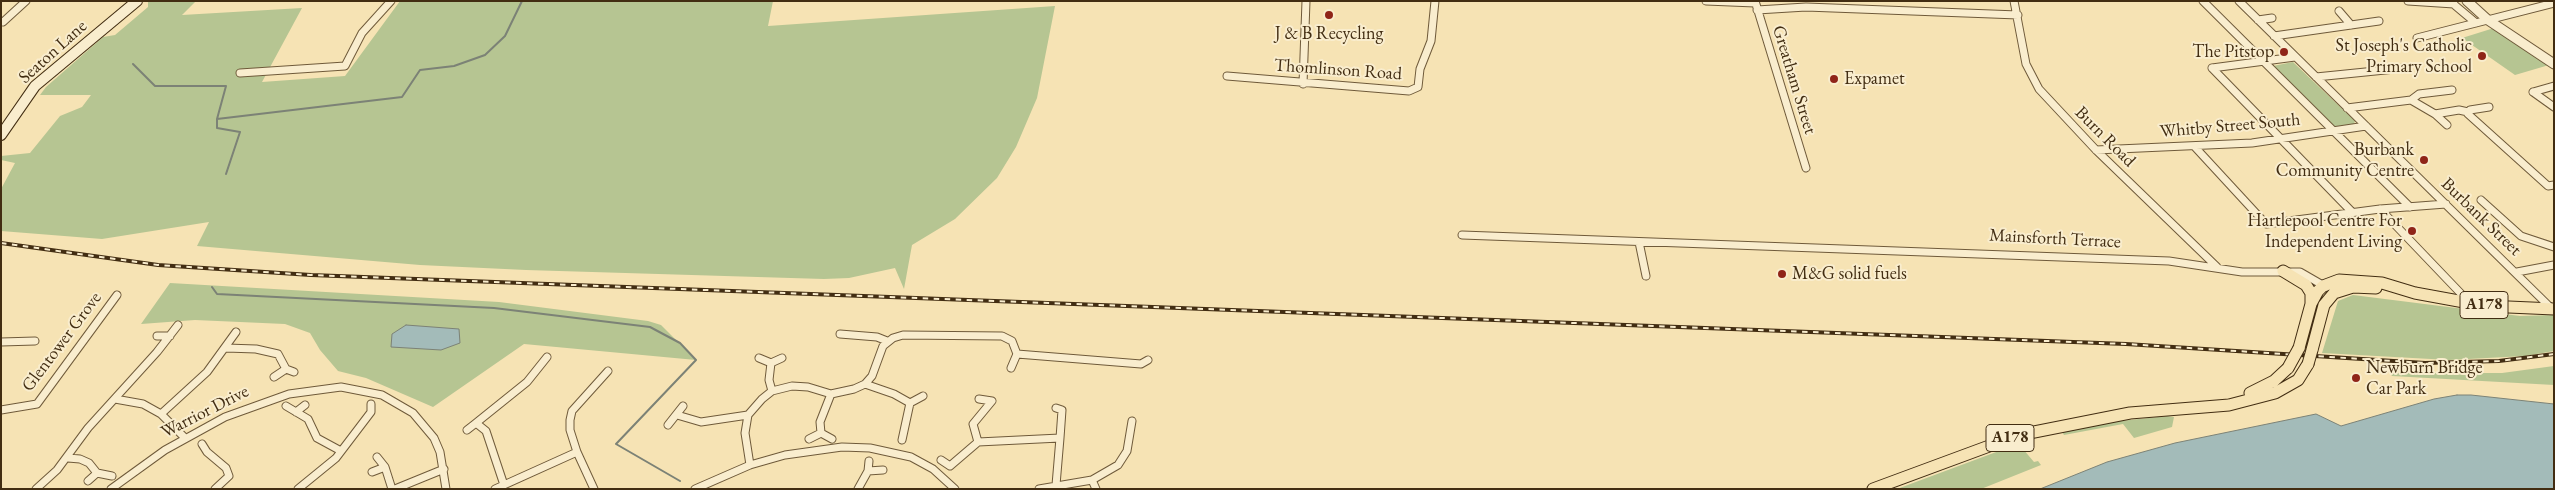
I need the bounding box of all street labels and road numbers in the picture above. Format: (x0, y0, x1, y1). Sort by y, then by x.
street label: Seaton Lane (14, 16, 92, 88)
street label: Greatham Street (1767, 23, 1821, 137)
street label: Thomlinson Road (1273, 55, 1403, 85)
street label: Burn Road (2070, 102, 2140, 172)
street label: Whitby Street South (2159, 109, 2301, 143)
street label: Burbank Street (2436, 173, 2526, 261)
street label: Mainsforth Terrace (1989, 225, 2121, 253)
street label: Glentower Grove (18, 288, 106, 396)
road number: A178 (2460, 292, 2508, 318)
street label: Warrior Drive (158, 381, 252, 443)
road number: A178 (1986, 424, 2034, 452)

